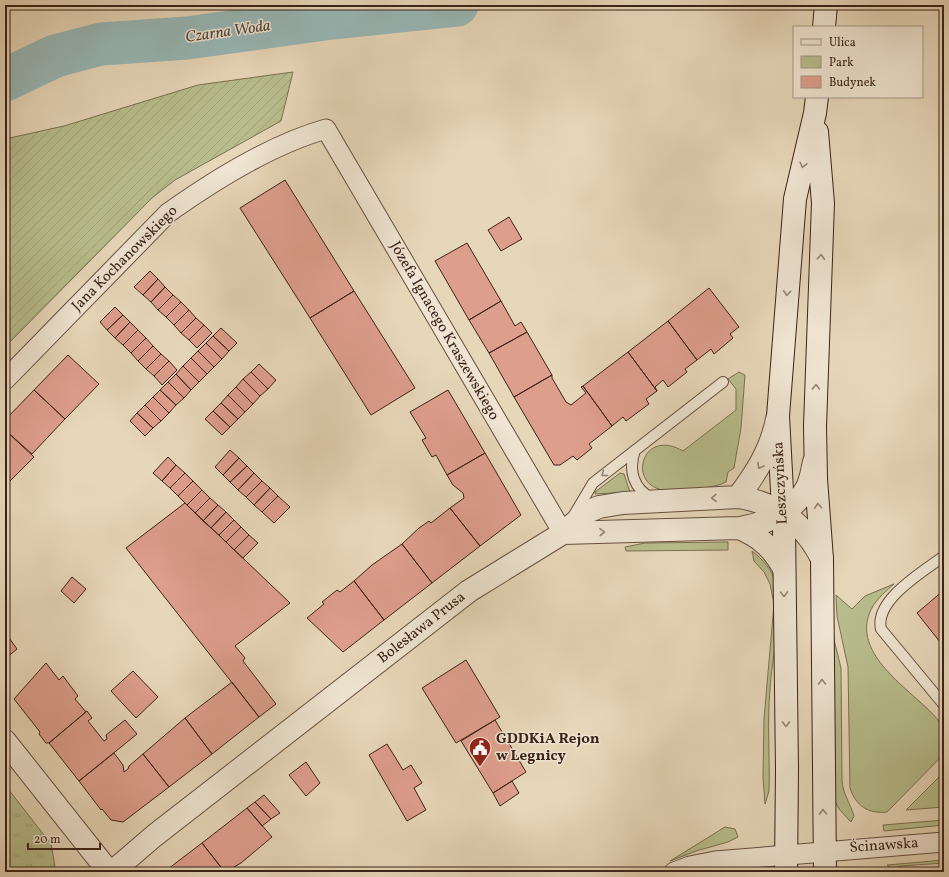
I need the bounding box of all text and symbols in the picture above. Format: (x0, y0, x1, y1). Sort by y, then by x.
water label: Czarna Woda (184, 15, 272, 49)
legend (793, 26, 923, 98)
text: Ulica (829, 35, 856, 51)
text: Park (829, 55, 854, 71)
text: Budynek (829, 75, 876, 91)
one-way arrow (799, 161, 808, 168)
street label: Jana Kochanowskiego (67, 201, 183, 317)
street label: Józefa Ignacego Kraszewskiego (384, 238, 504, 424)
one-way arrow (816, 254, 825, 260)
one-way arrow (782, 290, 791, 296)
one-way arrow (812, 384, 821, 390)
street label: Leszczyńska (768, 441, 794, 525)
one-way arrow (757, 462, 764, 469)
one-way arrow (601, 469, 608, 476)
one-way arrow (711, 494, 717, 503)
one-way arrow (813, 503, 822, 509)
one-way arrow (599, 528, 605, 536)
street label: Bolesława Prusa (374, 587, 470, 669)
one-way arrow (780, 591, 788, 597)
one-way arrow (818, 679, 826, 685)
one-way arrow (782, 721, 791, 727)
place label: GDDKiA Rejon w Legnicy (496, 729, 600, 767)
public building icon: GDDKiA Rejon w Legnicy (467, 735, 493, 768)
one-way arrow (819, 809, 827, 815)
scale bar (28, 825, 100, 851)
text: 20 m (34, 832, 61, 848)
street label: Ścinawska (849, 833, 919, 859)

